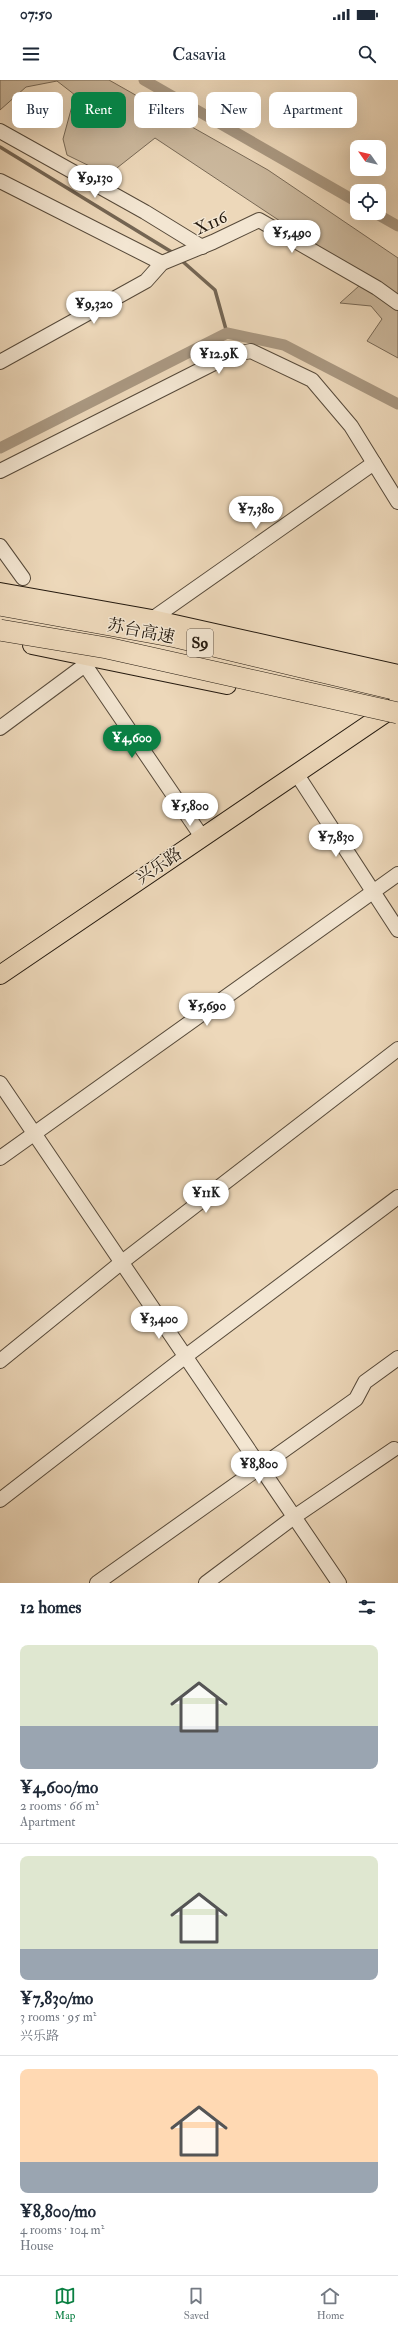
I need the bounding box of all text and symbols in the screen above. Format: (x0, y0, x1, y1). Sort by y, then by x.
text: 07:50 (20, 5, 52, 24)
icon: menu (20, 43, 42, 65)
text: Casavia (172, 43, 226, 66)
icon: search (356, 43, 378, 65)
chip: Buy (12, 92, 63, 128)
chip: Rent (71, 92, 126, 128)
chip: Filters (134, 92, 198, 128)
chip: New (206, 92, 261, 128)
chip: Apartment (269, 92, 357, 128)
north arrow (350, 140, 386, 176)
map controls (350, 140, 386, 220)
pin: ¥9,130 (62, 165, 128, 199)
text: ¥9,130 (77, 170, 113, 186)
button: locate (350, 184, 386, 220)
street label: X116 (191, 206, 232, 240)
pin: ¥5,490 (259, 220, 325, 254)
text: ¥5,490 (273, 225, 312, 241)
pin: ¥9,320 (61, 291, 127, 325)
text: ¥9,320 (75, 296, 113, 312)
pin: ¥12.9K (186, 341, 252, 375)
text: ¥12.9K (199, 346, 239, 362)
pin: ¥7,380 (223, 496, 289, 530)
text: ¥7,380 (238, 501, 274, 517)
street label: 苏台高速 (106, 614, 176, 648)
road number: S9 (187, 629, 213, 657)
pin: ¥4,600 (99, 725, 165, 759)
text: ¥4,600 (112, 730, 152, 746)
pin: ¥5,800 (157, 793, 223, 827)
text: ¥5,800 (171, 798, 209, 814)
pin: ¥7,830 (303, 824, 369, 858)
text: ¥7,830 (318, 829, 354, 845)
street label: 兴乐路 (132, 843, 186, 889)
pin: ¥5,690 (174, 993, 240, 1027)
text: ¥5,690 (188, 998, 226, 1014)
pin: ¥11K (182, 1180, 230, 1214)
text: ¥11K (192, 1185, 220, 1201)
pin: ¥3,400 (126, 1306, 192, 1340)
text: ¥3,400 (140, 1311, 178, 1327)
pin: ¥8,800 (226, 1451, 292, 1485)
text: ¥8,800 (240, 1456, 278, 1472)
icon: filters (356, 1596, 378, 1618)
text: 12 homes (20, 1597, 81, 1618)
icon: home (163, 1671, 235, 1743)
text: ¥4,600/mo (20, 1777, 98, 1798)
text: 2 rooms · 66 m² (20, 1798, 99, 1814)
text: Apartment (20, 1814, 76, 1830)
icon: home (163, 1882, 235, 1954)
text: ¥7,830/mo (20, 1988, 93, 2009)
text: 3 rooms · 95 m² (20, 2009, 96, 2025)
text: 兴乐路 (20, 2028, 59, 2044)
icon: home (163, 2095, 235, 2167)
text: ¥8,800/mo (20, 2201, 96, 2222)
text: 4 rooms · 104 m² (20, 2222, 104, 2238)
text: House (20, 2238, 53, 2254)
tab: Map (54, 2285, 76, 2322)
tab: Saved (184, 2285, 209, 2322)
tab: Home (317, 2285, 344, 2322)

